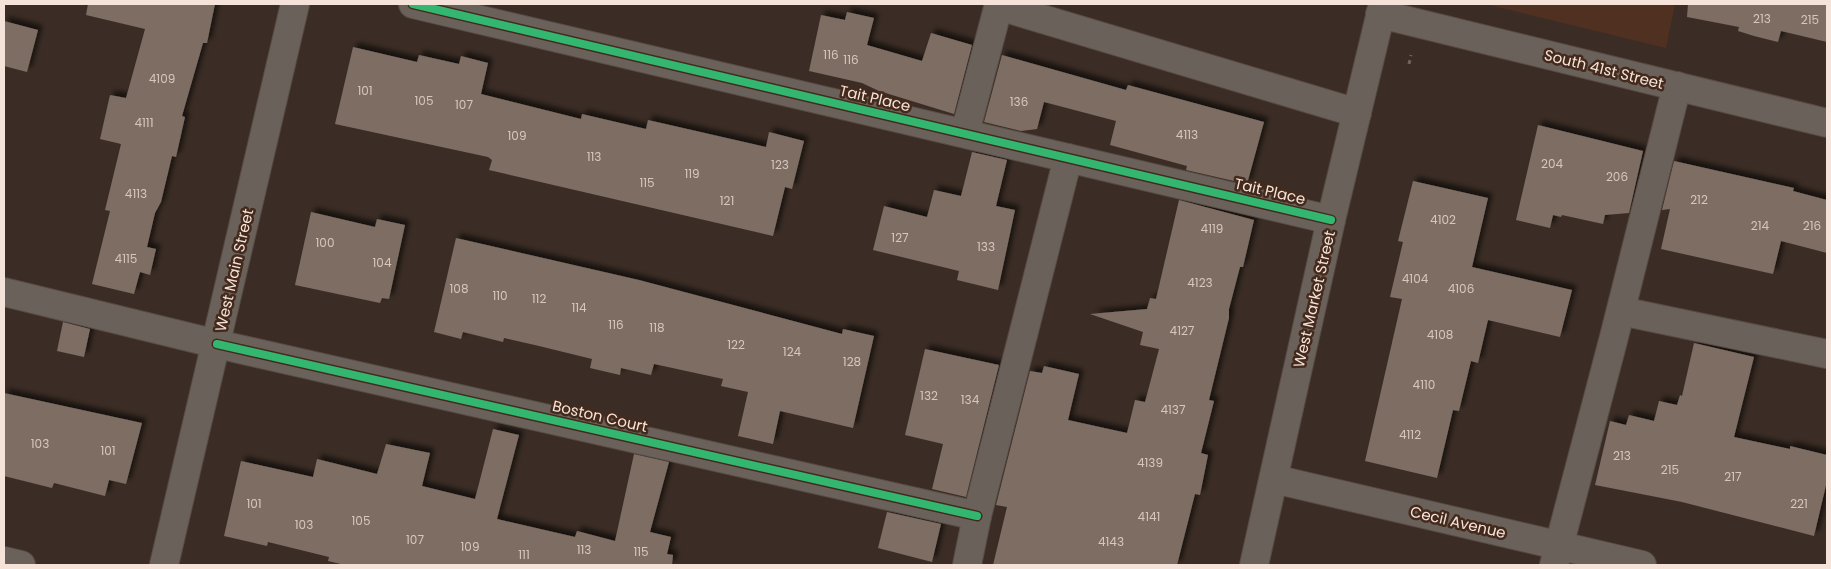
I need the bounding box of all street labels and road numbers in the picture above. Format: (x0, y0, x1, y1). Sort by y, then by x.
street label: South 41st Street (1542, 44, 1666, 94)
street label: Tait Place (837, 80, 913, 116)
street label: Tait Place (1232, 173, 1308, 209)
street label: West Main Street (210, 206, 258, 334)
street label: West Market Street (1288, 228, 1340, 370)
street label: Boston Court (550, 395, 650, 437)
street label: Cecil Avenue (1408, 501, 1508, 543)

